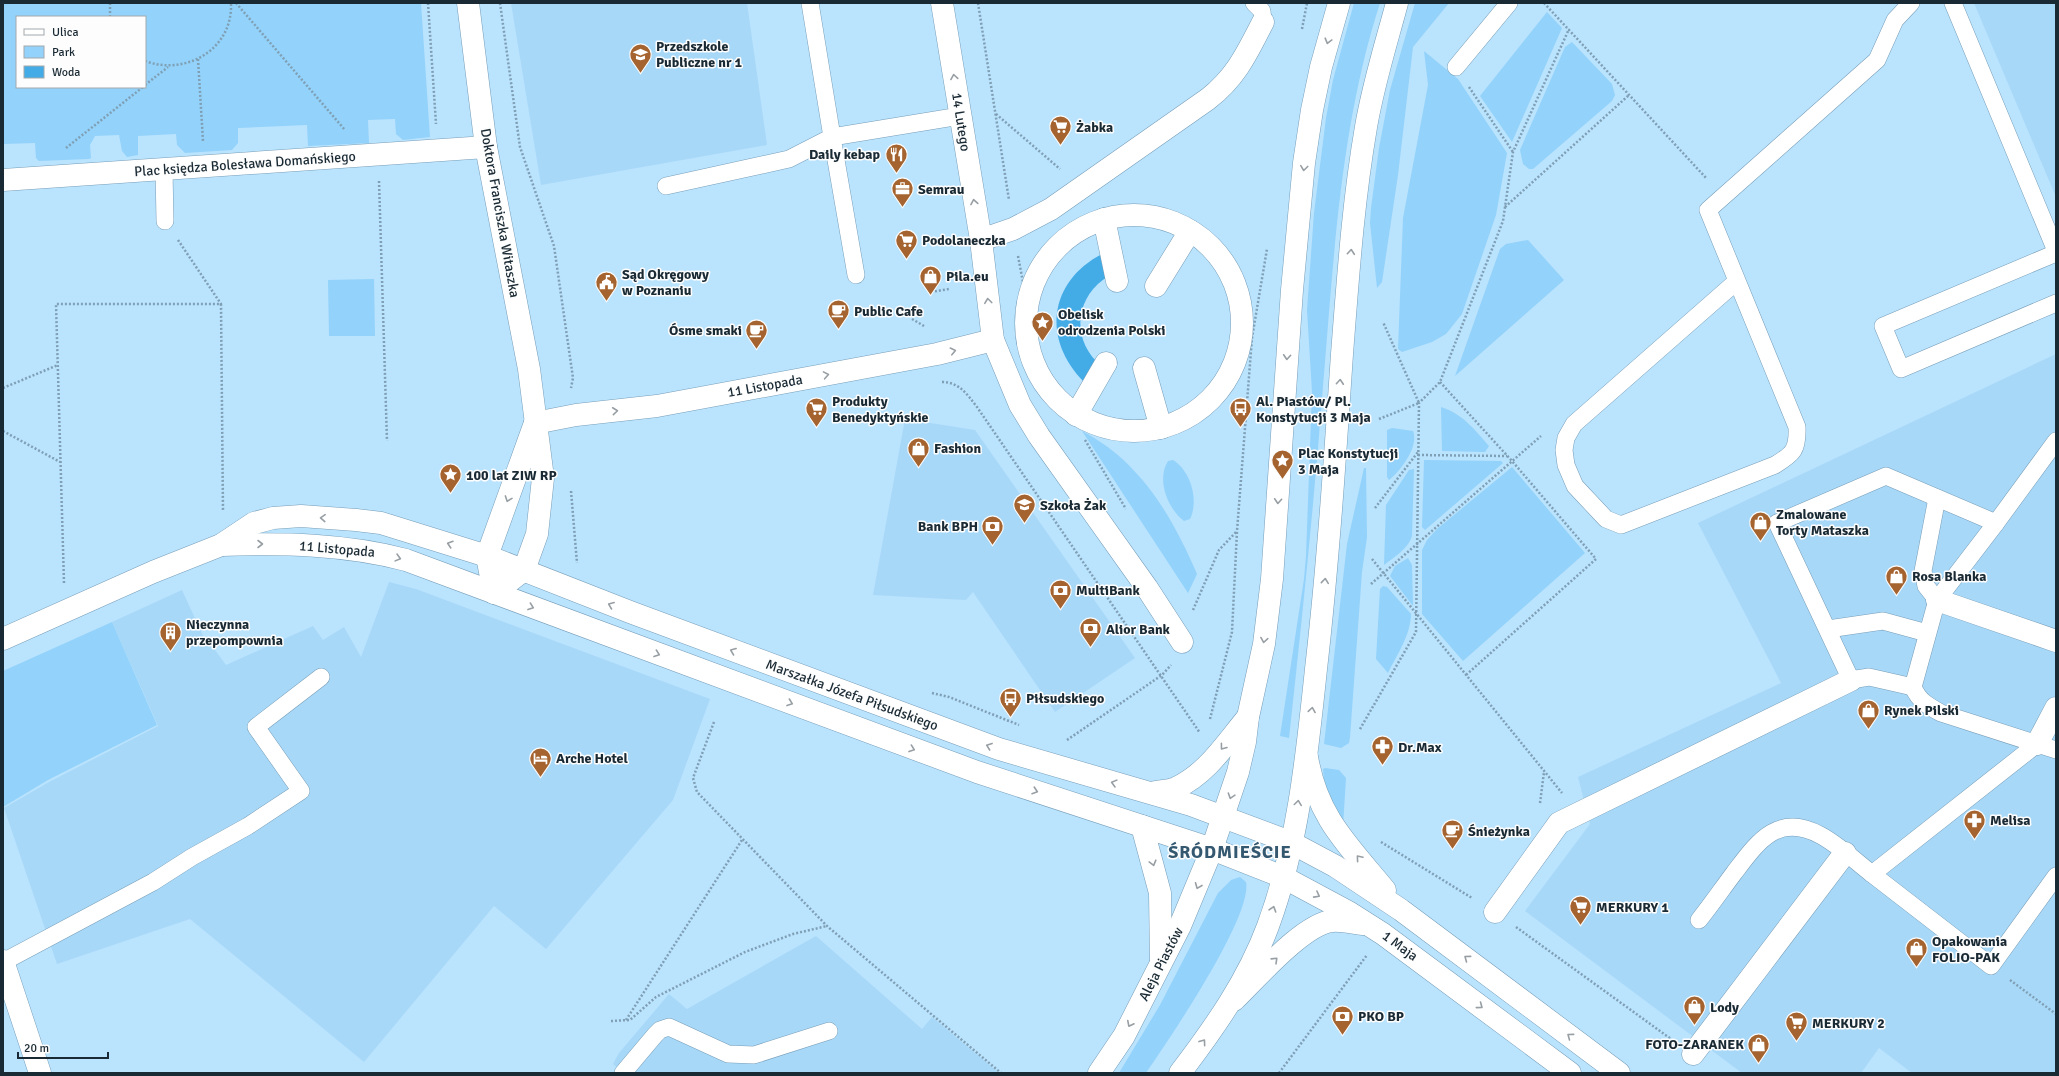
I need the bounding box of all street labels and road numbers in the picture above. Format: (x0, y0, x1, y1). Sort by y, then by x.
street label: 14 Lutego (948, 91, 974, 153)
street label: Doktora Franciszka Witaszka (477, 127, 523, 299)
street label: Plac księdza Bolesława Domańskiego (134, 148, 356, 180)
street label: 11 Listopada (726, 371, 804, 401)
street label: 11 Listopada (298, 537, 376, 561)
street label: Marszałka Józefa Piłsudskiego (763, 656, 941, 734)
street label: Aleja Piastów (1135, 924, 1187, 1004)
street label: 1 Maja (1379, 927, 1421, 965)

